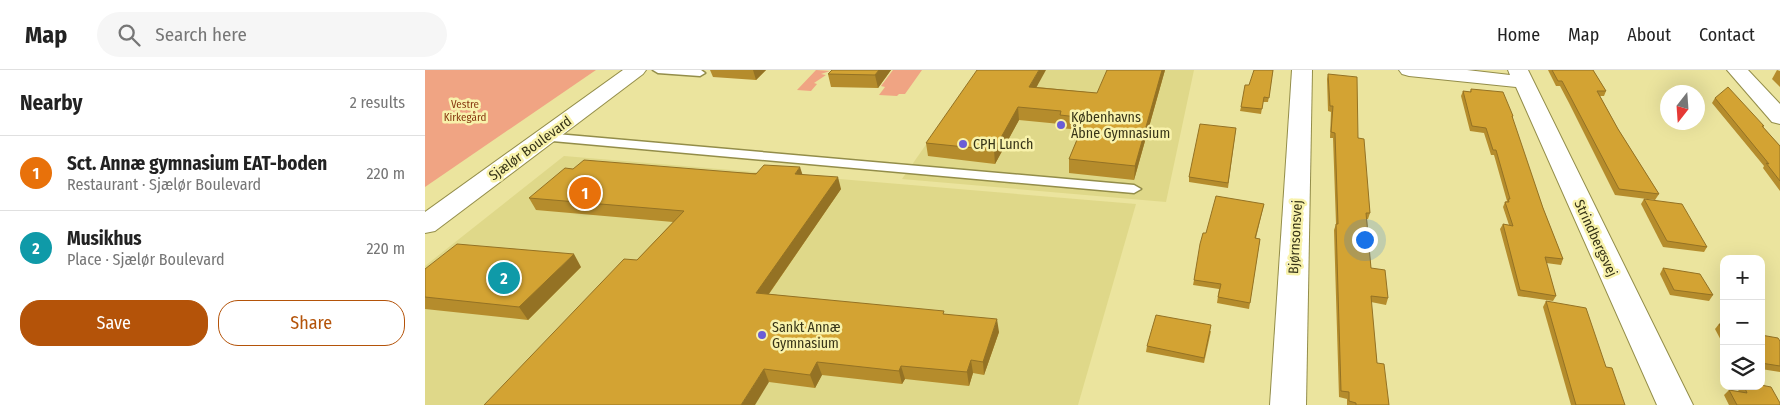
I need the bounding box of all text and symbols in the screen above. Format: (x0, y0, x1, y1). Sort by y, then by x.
search box (97, 12, 447, 57)
text: Map (25, 21, 67, 49)
icon: search (115, 21, 143, 49)
text: Search here (155, 23, 247, 46)
text: Home (1497, 24, 1540, 46)
text: Map (1568, 24, 1599, 46)
text: About (1627, 24, 1671, 46)
text: Contact (1699, 24, 1755, 46)
north arrow (1660, 85, 1705, 130)
text: Nearby (20, 90, 82, 116)
text: 2 results (350, 93, 405, 112)
park label: Vestre Kirkegård (444, 98, 486, 124)
place label: Københavns Åbne Gymnasium (1071, 109, 1170, 142)
street label: Sjælør Boulevard (486, 113, 575, 184)
marker: Københavns Åbne Gymnasium (1055, 119, 1067, 131)
place label: CPH Lunch (973, 136, 1033, 153)
marker: CPH Lunch (957, 138, 969, 150)
text: Sct. Annæ gymnasium EAT-boden (67, 152, 327, 175)
text: 1 (33, 164, 39, 183)
text: 220 m (366, 164, 405, 183)
pin: 1 (569, 174, 601, 212)
text: Restaurant · Sjælør Boulevard (67, 175, 261, 194)
street label: Strindbergsvej (1570, 197, 1621, 279)
street label: Bjørnsonsvej (1285, 200, 1306, 274)
text: Musikhus (67, 227, 142, 250)
your location (1352, 227, 1378, 253)
text: 2 (32, 239, 40, 258)
text: 220 m (366, 239, 405, 258)
text: Place · Sjælør Boulevard (67, 250, 225, 269)
map controls (1720, 255, 1765, 390)
button: + (1720, 255, 1765, 300)
pin: 2 (488, 259, 520, 297)
button: Save (20, 300, 208, 346)
button: Share (218, 300, 405, 346)
button: − (1720, 300, 1765, 345)
place label: Sankt Annæ Gymnasium (772, 319, 841, 352)
marker: Sankt Annæ Gymnasium (756, 329, 768, 341)
button: layers (1720, 345, 1765, 390)

